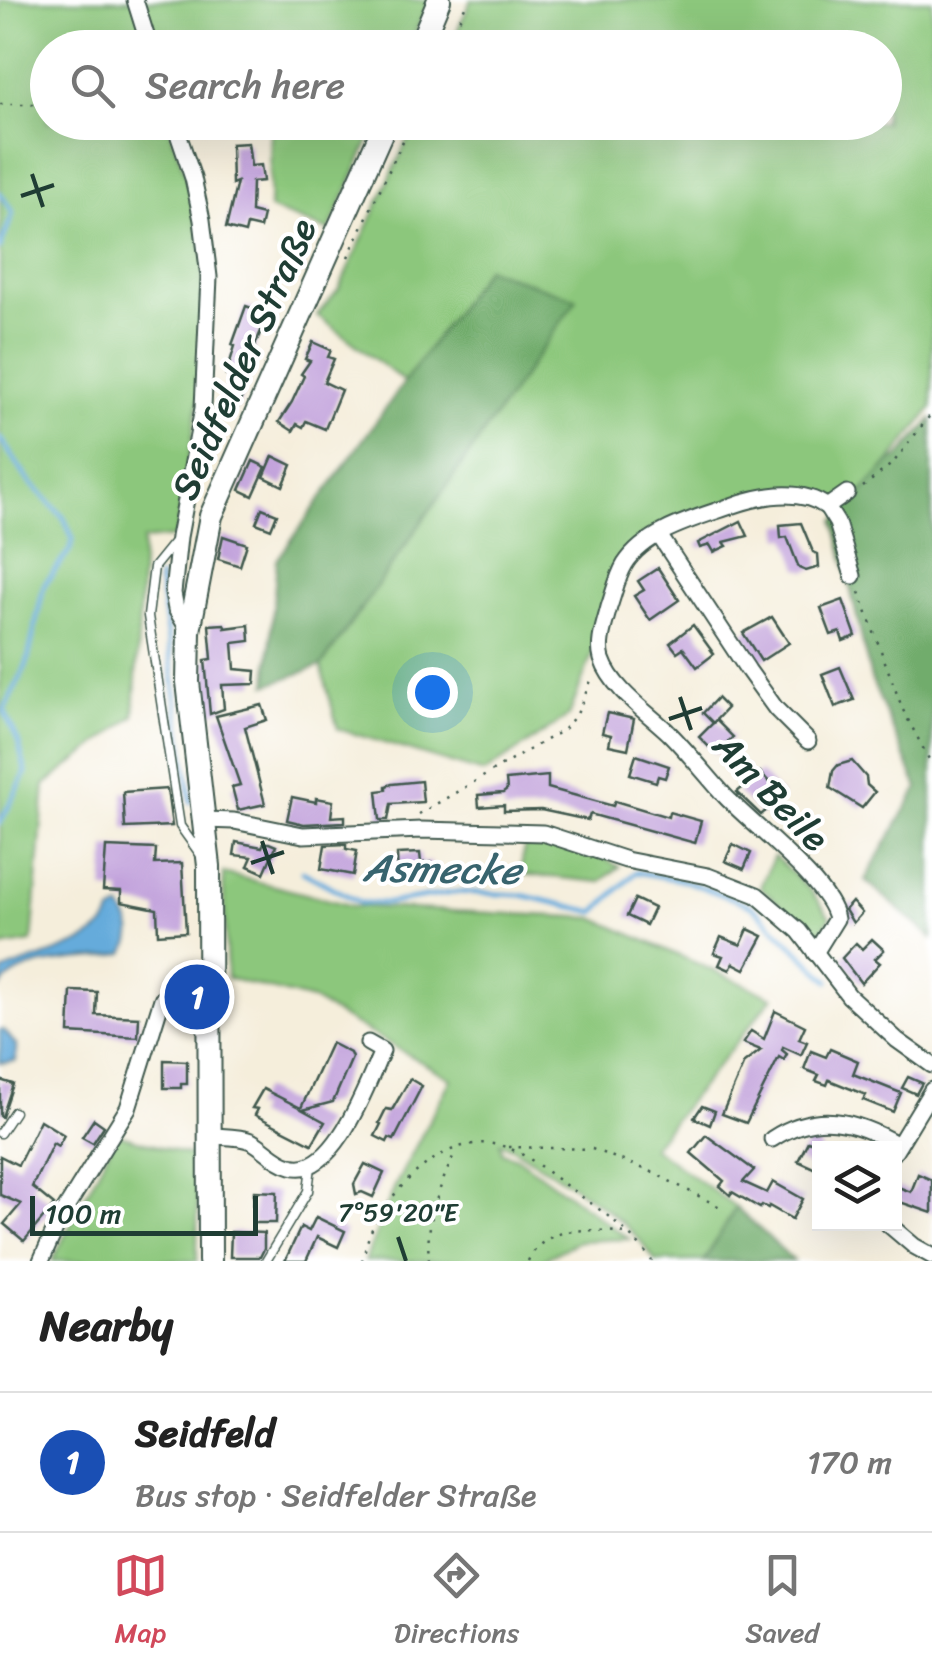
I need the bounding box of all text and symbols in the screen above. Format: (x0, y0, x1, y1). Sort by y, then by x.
search box (30, 30, 902, 140)
text: Search here (145, 52, 345, 119)
icon: search (65, 58, 120, 113)
street label: Seidfelder Straße (152, 207, 336, 511)
your location (407, 667, 458, 718)
street label: Am Beile (695, 715, 846, 868)
water label: Asmecke (362, 832, 525, 906)
pin: 1 (164, 960, 230, 1034)
map controls (812, 1141, 902, 1231)
button: layers (812, 1141, 902, 1231)
text: 100 m (45, 1189, 121, 1238)
text: 7°59'20"E (338, 1190, 460, 1235)
scale bar (30, 1191, 258, 1236)
text: Nearby (40, 1289, 173, 1363)
text: Seidfeld (135, 1400, 275, 1467)
text: 1 (66, 1434, 79, 1491)
text: 170 m (807, 1434, 892, 1491)
text: Bus stop · Seidfelder Straße (135, 1467, 536, 1524)
tab: Map (113, 1548, 168, 1657)
tab: Directions (394, 1548, 519, 1657)
tab: Saved (745, 1548, 819, 1657)

